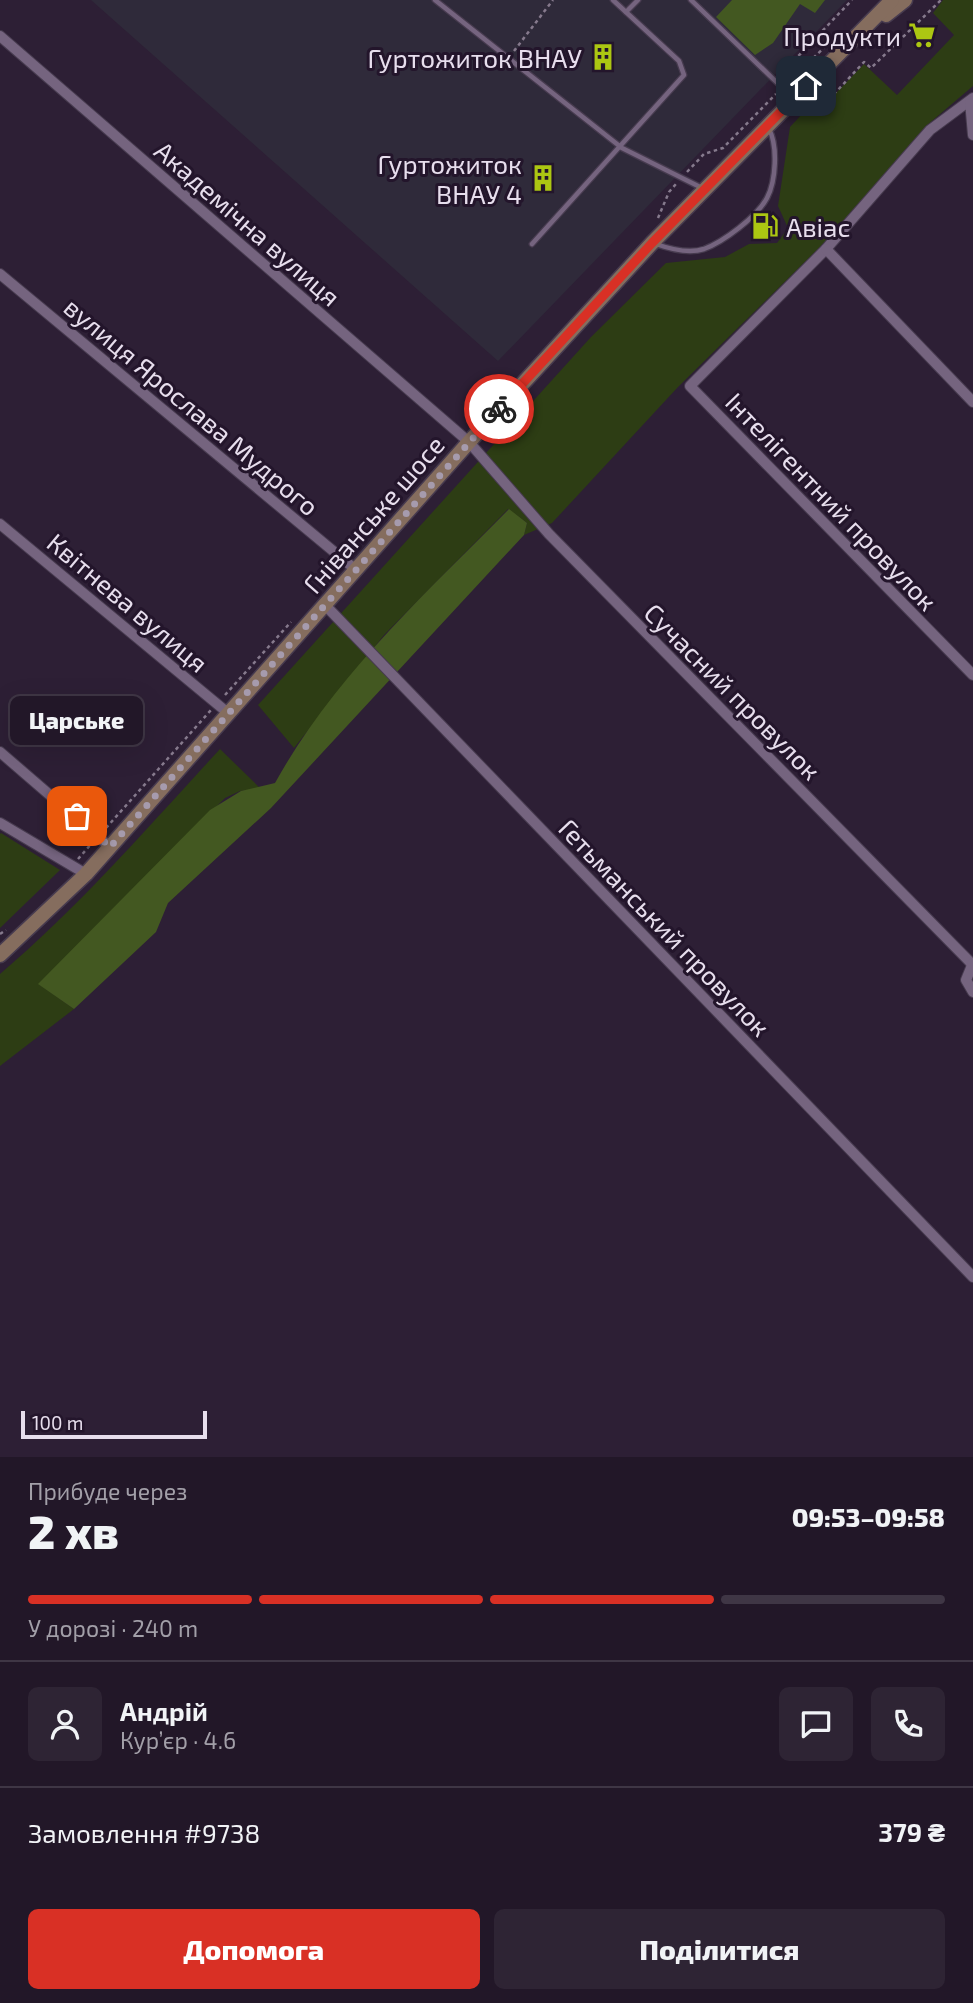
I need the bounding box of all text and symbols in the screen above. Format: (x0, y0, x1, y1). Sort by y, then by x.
place label: Продукти (783, 20, 901, 52)
supermarket icon: Продукти (907, 20, 937, 50)
place label: Гуртожиток ВНАУ (367, 42, 582, 74)
building icon: Гуртожиток ВНАУ (588, 42, 618, 72)
pin (776, 56, 836, 116)
icon: home (787, 67, 825, 105)
street label: Академічна вулиця (148, 134, 347, 313)
place label: Гуртожиток ВНАУ 4 (377, 148, 522, 209)
building icon: Гуртожиток ВНАУ 4 (528, 163, 558, 193)
fuel station icon: Авіас (750, 211, 780, 241)
place label: Авіас (786, 211, 850, 242)
street label: вулиця Ярослава Мудрого (58, 291, 325, 522)
courier (464, 374, 534, 444)
street label: Інтелігентний провулок (719, 386, 944, 617)
icon: bike (480, 390, 518, 428)
street label: Гніванське шосе (296, 429, 450, 599)
street label: Квітнева вулиця (41, 526, 214, 679)
street label: Сучасний провулок (638, 596, 828, 786)
callout: Царське (10, 697, 144, 746)
text: Царське (29, 706, 124, 734)
pin (47, 786, 107, 846)
icon: bag (58, 797, 96, 835)
street label: Гетьманський провулок (552, 812, 777, 1043)
scale bar (21, 1408, 206, 1440)
text: 100 m (32, 1411, 83, 1434)
text: Прибуде через (28, 1477, 188, 1505)
text: 09:53–09:58 (792, 1501, 945, 1532)
text: 2 хв (28, 1503, 119, 1558)
text: У дорозі · 240 m (28, 1614, 198, 1642)
button: person (28, 1687, 102, 1761)
button: chat (779, 1687, 853, 1761)
button: phone (871, 1687, 945, 1761)
text: Андрій (120, 1695, 208, 1726)
text: Кур’єр · 4.6 (120, 1726, 236, 1754)
text: 379 ₴ (878, 1816, 945, 1847)
text: Замовлення #9738 (28, 1817, 260, 1848)
button: Допомога (28, 1909, 480, 1989)
button: Поділитися (494, 1909, 945, 1989)

